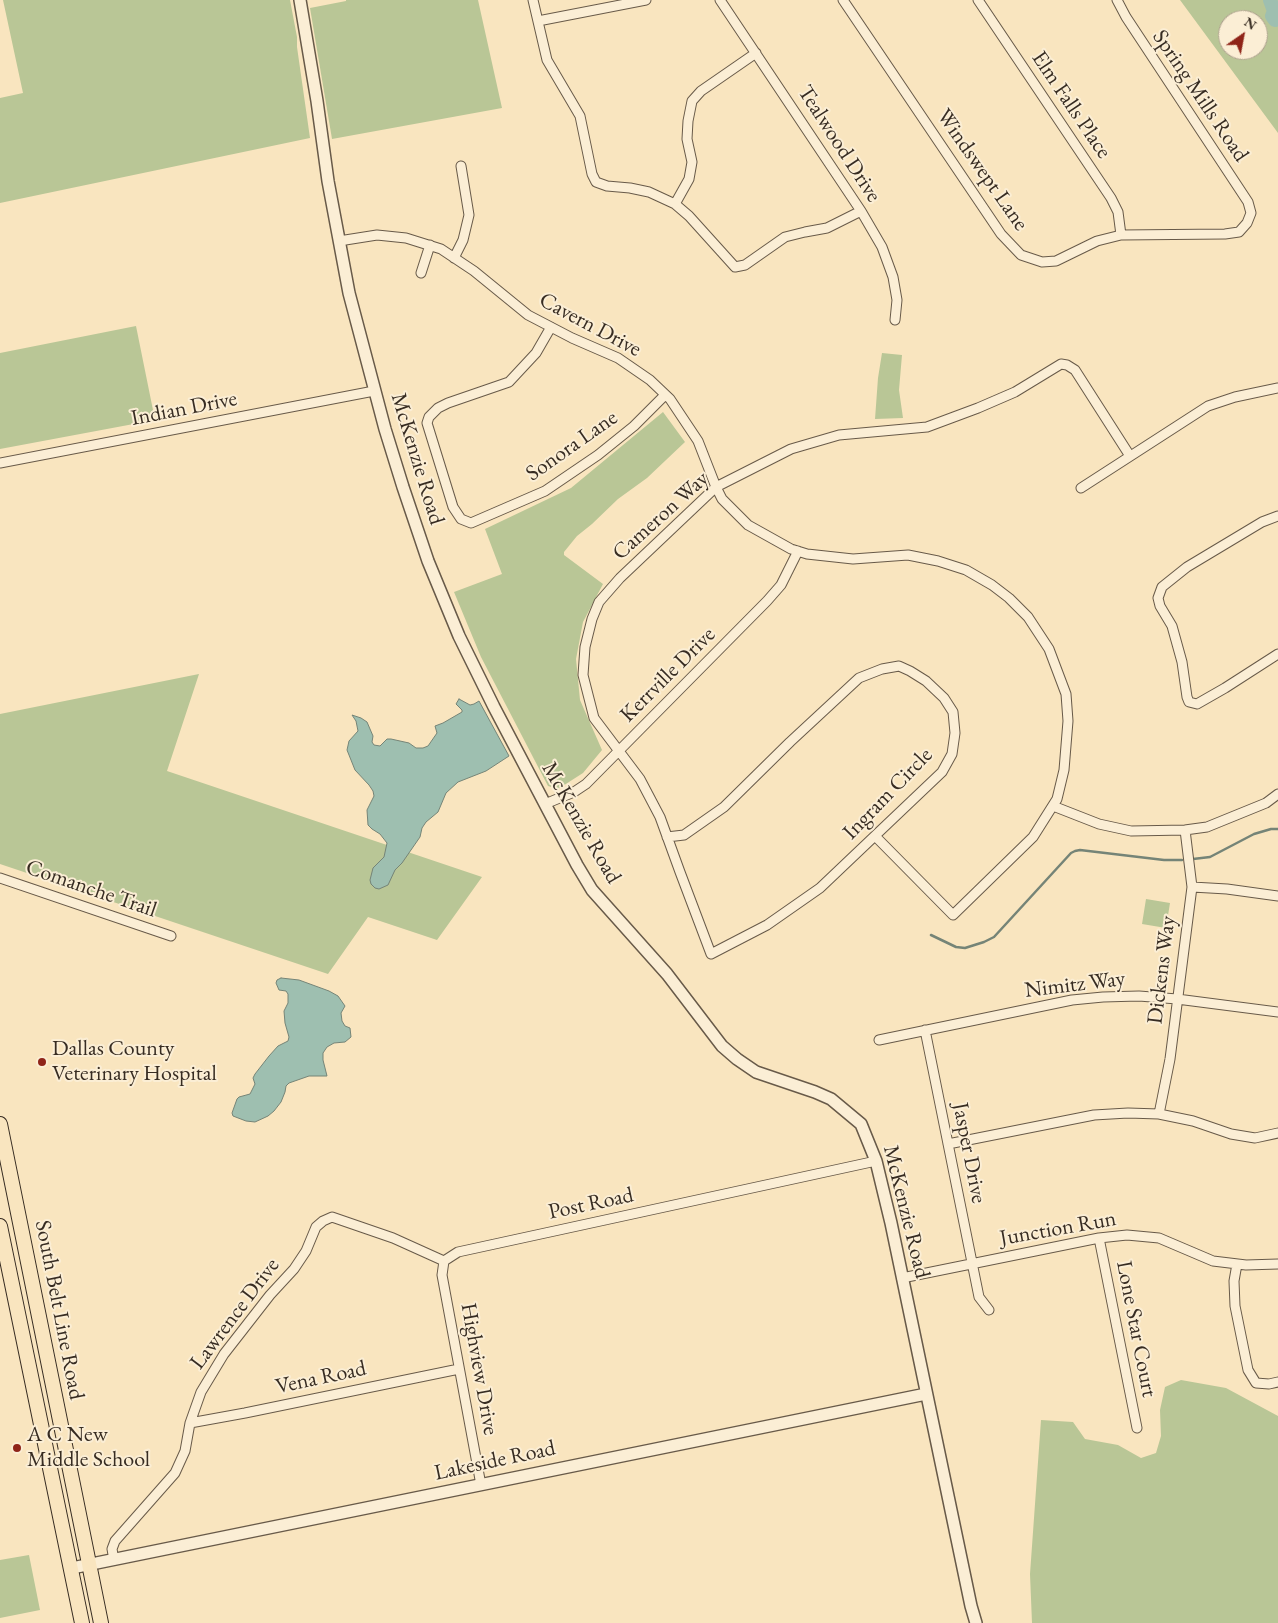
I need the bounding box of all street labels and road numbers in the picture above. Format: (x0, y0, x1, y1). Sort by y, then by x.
street label: Spring Mills Road (1146, 25, 1254, 167)
street label: Elm Falls Place (1025, 46, 1117, 164)
street label: Tealwood Drive (791, 81, 887, 207)
street label: Windswept Lane (930, 104, 1034, 236)
street label: Cavern Drive (534, 287, 646, 363)
street label: Indian Drive (129, 386, 239, 432)
street label: McKenzie Road (384, 390, 450, 528)
street label: Sonora Lane (521, 405, 623, 487)
street label: Cameron Way (607, 466, 715, 566)
street label: Kerrville Drive (615, 622, 721, 728)
street label: Ingram Circle (838, 743, 938, 845)
street label: McKenzie Road (536, 757, 626, 889)
street label: Comanche Trail (22, 854, 160, 924)
street label: Dickens Way (1142, 914, 1182, 1026)
street label: Nimitz Way (1023, 966, 1127, 1004)
street label: Jasper Drive (946, 1100, 992, 1206)
street label: McKenzie Road (877, 1143, 935, 1281)
street label: Post Road (546, 1182, 636, 1226)
street label: Junction Run (998, 1206, 1118, 1252)
street label: South Belt Line Road (29, 1218, 89, 1402)
street label: Lawrence Drive (185, 1253, 285, 1375)
street label: Lone Star Court (1110, 1259, 1162, 1399)
street label: Highview Drive (454, 1301, 504, 1437)
street label: Vena Road (273, 1356, 369, 1400)
street label: Lakeside Road (432, 1435, 558, 1487)

